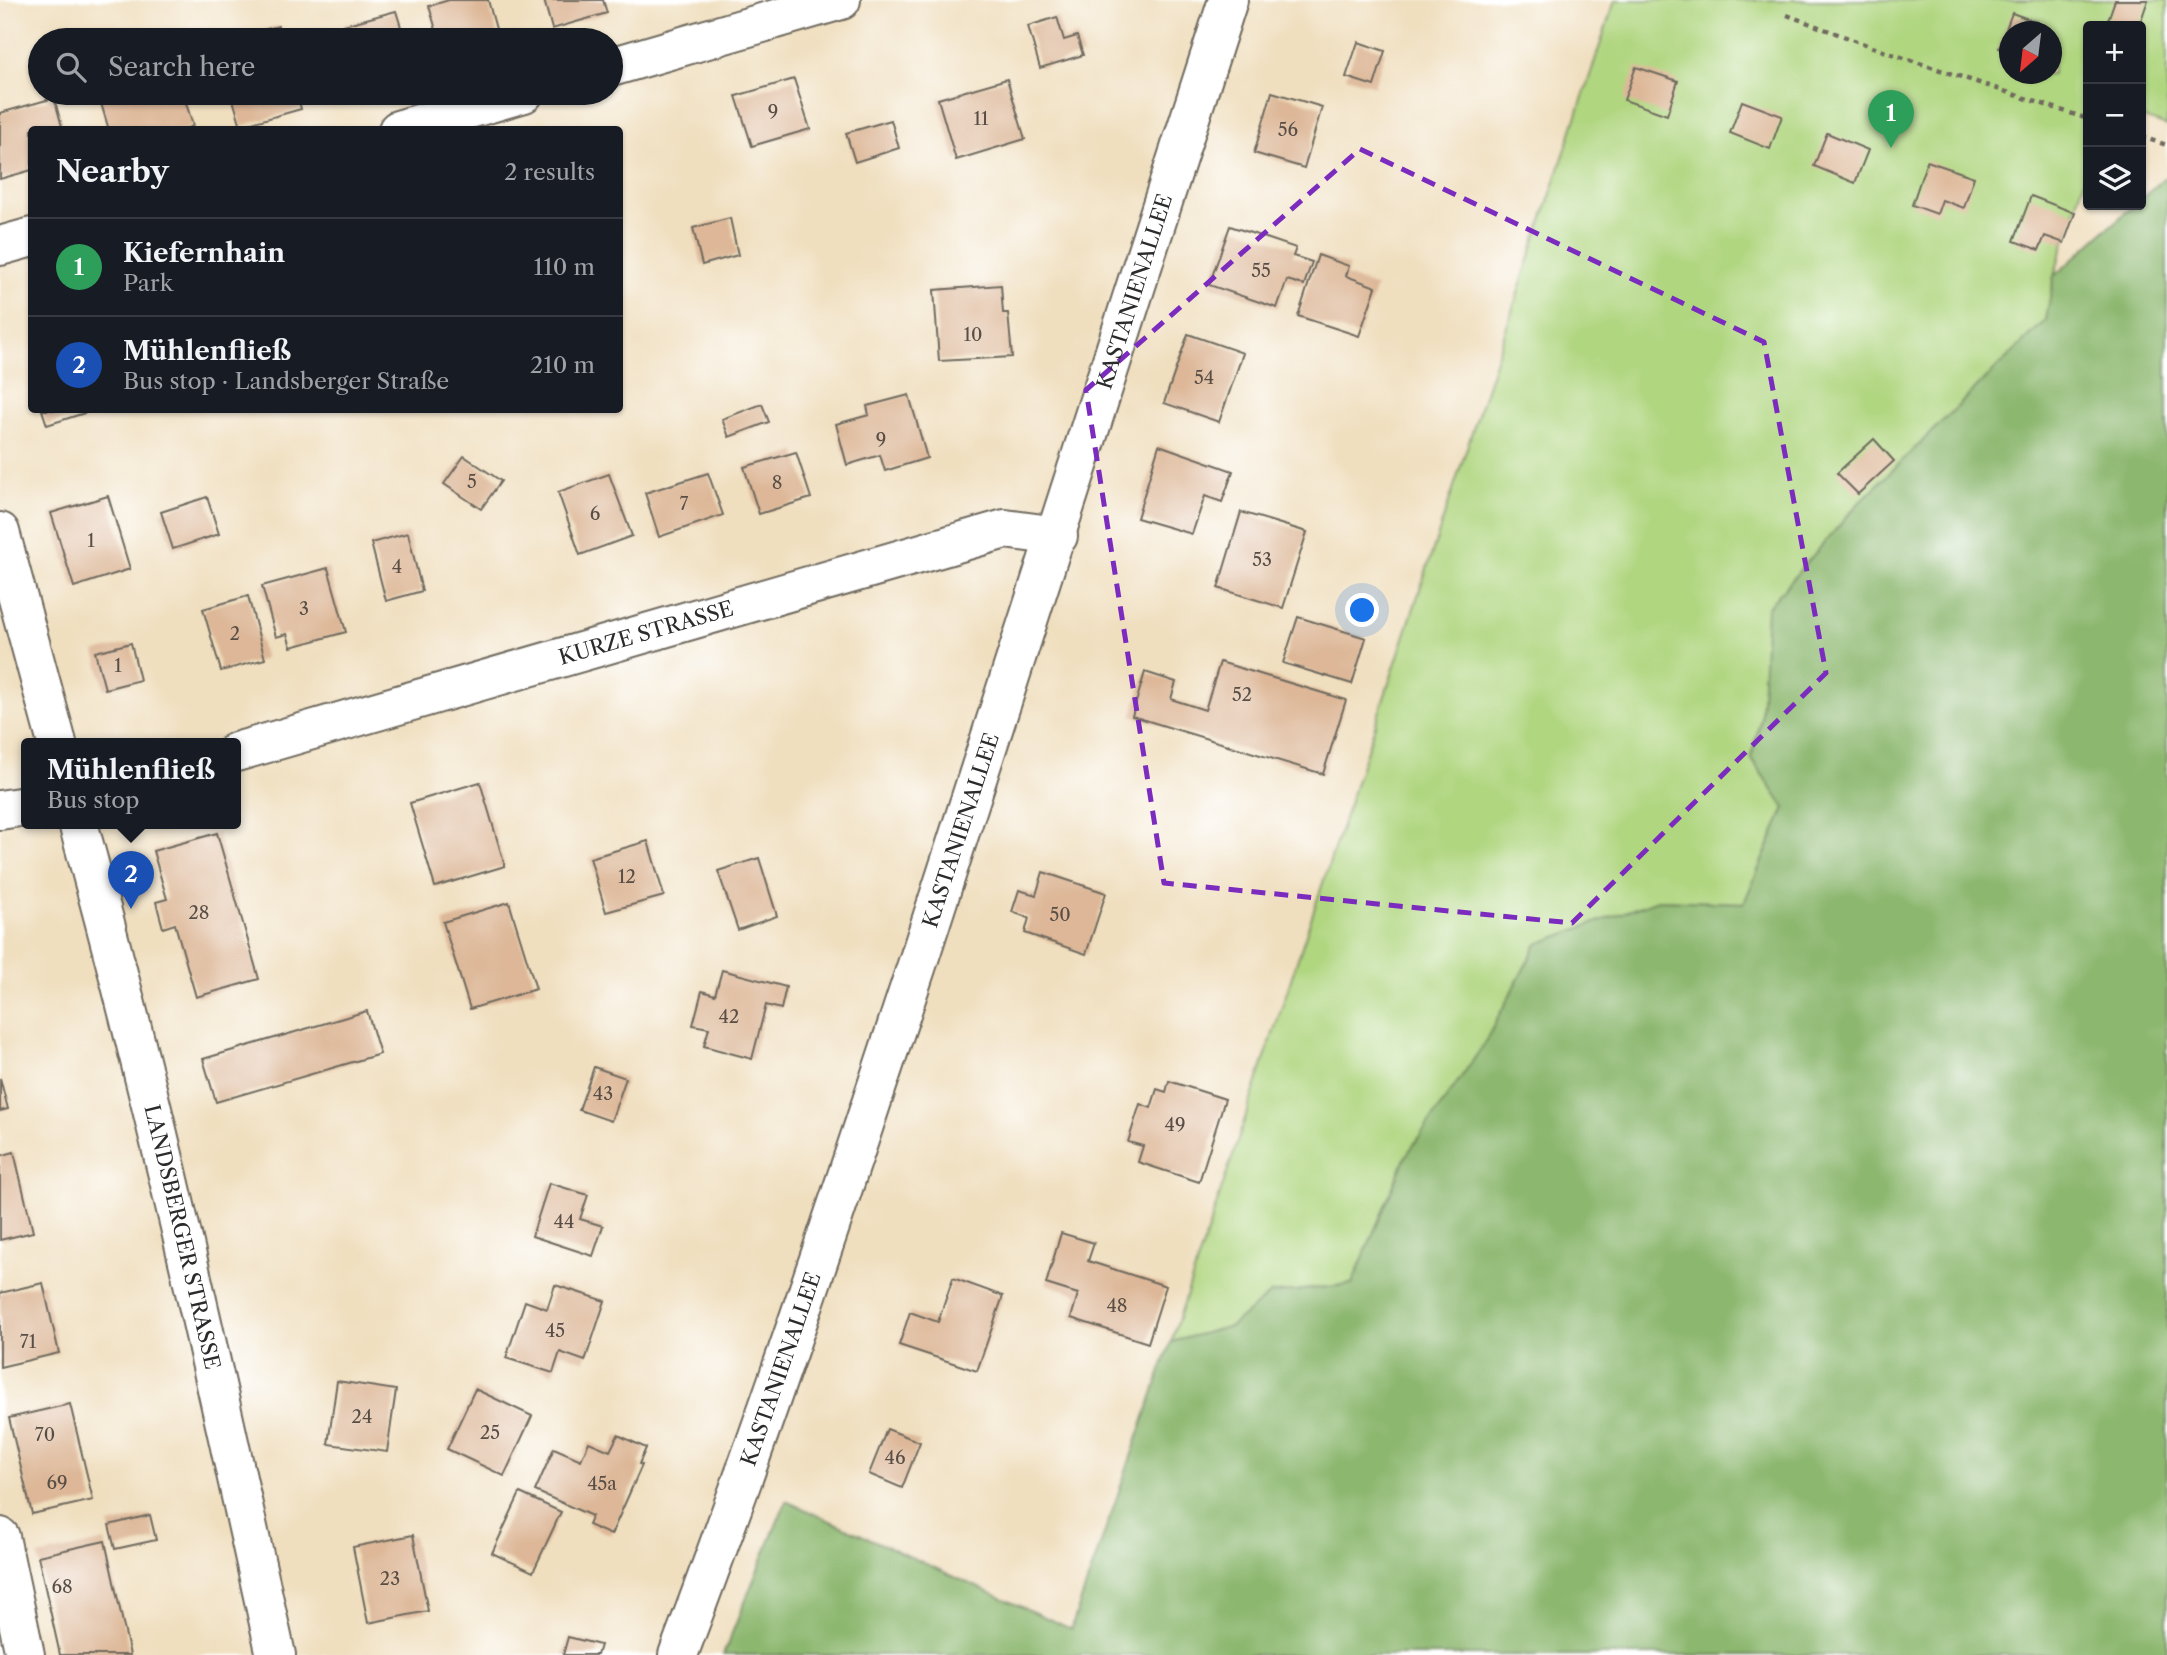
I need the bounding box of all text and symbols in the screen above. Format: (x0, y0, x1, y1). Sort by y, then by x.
north arrow (1999, 21, 2062, 84)
map controls (2083, 21, 2146, 210)
button: + (2083, 21, 2146, 84)
search box (28, 28, 623, 105)
icon: search (52, 48, 90, 86)
text: Search here (108, 51, 255, 83)
button: − (2083, 84, 2146, 147)
pin: 1 (1868, 90, 1914, 148)
house number: 9 (768, 101, 778, 123)
house number: 11 (973, 108, 989, 130)
house number: 56 (1278, 119, 1298, 141)
button: layers (2083, 147, 2146, 210)
text: Nearby (56, 153, 169, 190)
text: 2 results (504, 158, 595, 186)
street label: KASTANIENALLEE (1092, 191, 1177, 392)
text: Kiefernhain (123, 237, 285, 269)
text: 1 (74, 253, 84, 281)
text: 110 m (534, 253, 595, 281)
house number: 55 (1251, 260, 1271, 282)
text: Park (123, 269, 173, 297)
house number: 10 (964, 324, 982, 346)
text: Mühlenfließ (123, 335, 291, 367)
text: 2 (72, 351, 86, 379)
text: 210 m (530, 351, 595, 379)
text: Bus stop · Landsberger Straße (123, 367, 449, 395)
house number: 54 (1194, 367, 1214, 389)
house number: 9 (876, 429, 886, 451)
house number: 5 (467, 471, 477, 493)
house number: 8 (772, 472, 782, 494)
house number: 7 (680, 493, 689, 515)
house number: 6 (590, 503, 600, 525)
house number: 1 (87, 530, 95, 552)
house number: 53 (1252, 549, 1272, 571)
house number: 4 (392, 556, 402, 578)
your location (1345, 593, 1379, 627)
street label: KURZE STRASSE (556, 595, 736, 670)
house number: 3 (299, 598, 309, 620)
house number: 2 (230, 623, 240, 645)
house number: 1 (114, 655, 122, 677)
house number: 52 (1232, 684, 1252, 706)
street label: KASTANIENALLEE (917, 730, 1004, 931)
popup (21, 738, 241, 829)
text: Mühlenfließ (47, 754, 215, 786)
text: Bus stop (47, 786, 140, 814)
pin: 2 (108, 851, 154, 909)
house number: 12 (618, 866, 636, 888)
house number: 28 (188, 902, 210, 924)
house number: 50 (1049, 904, 1071, 926)
house number: 42 (719, 1006, 739, 1028)
house number: 43 (593, 1083, 613, 1105)
street label: LANDSBERGER STRASSE (139, 1102, 225, 1372)
house number: 49 (1165, 1114, 1185, 1136)
house number: 44 (554, 1211, 574, 1233)
street label: KASTANIENALLEE (735, 1269, 826, 1469)
house number: 48 (1106, 1295, 1128, 1317)
house number: 45 (545, 1320, 565, 1342)
house number: 71 (20, 1331, 37, 1353)
house number: 24 (352, 1406, 372, 1428)
house number: 25 (480, 1422, 500, 1444)
house number: 70 (35, 1424, 55, 1446)
house number: 46 (885, 1447, 905, 1469)
house number: 69 (46, 1472, 68, 1494)
house number: 45a (587, 1473, 617, 1495)
house number: 23 (380, 1568, 400, 1590)
house number: 68 (51, 1576, 73, 1598)

